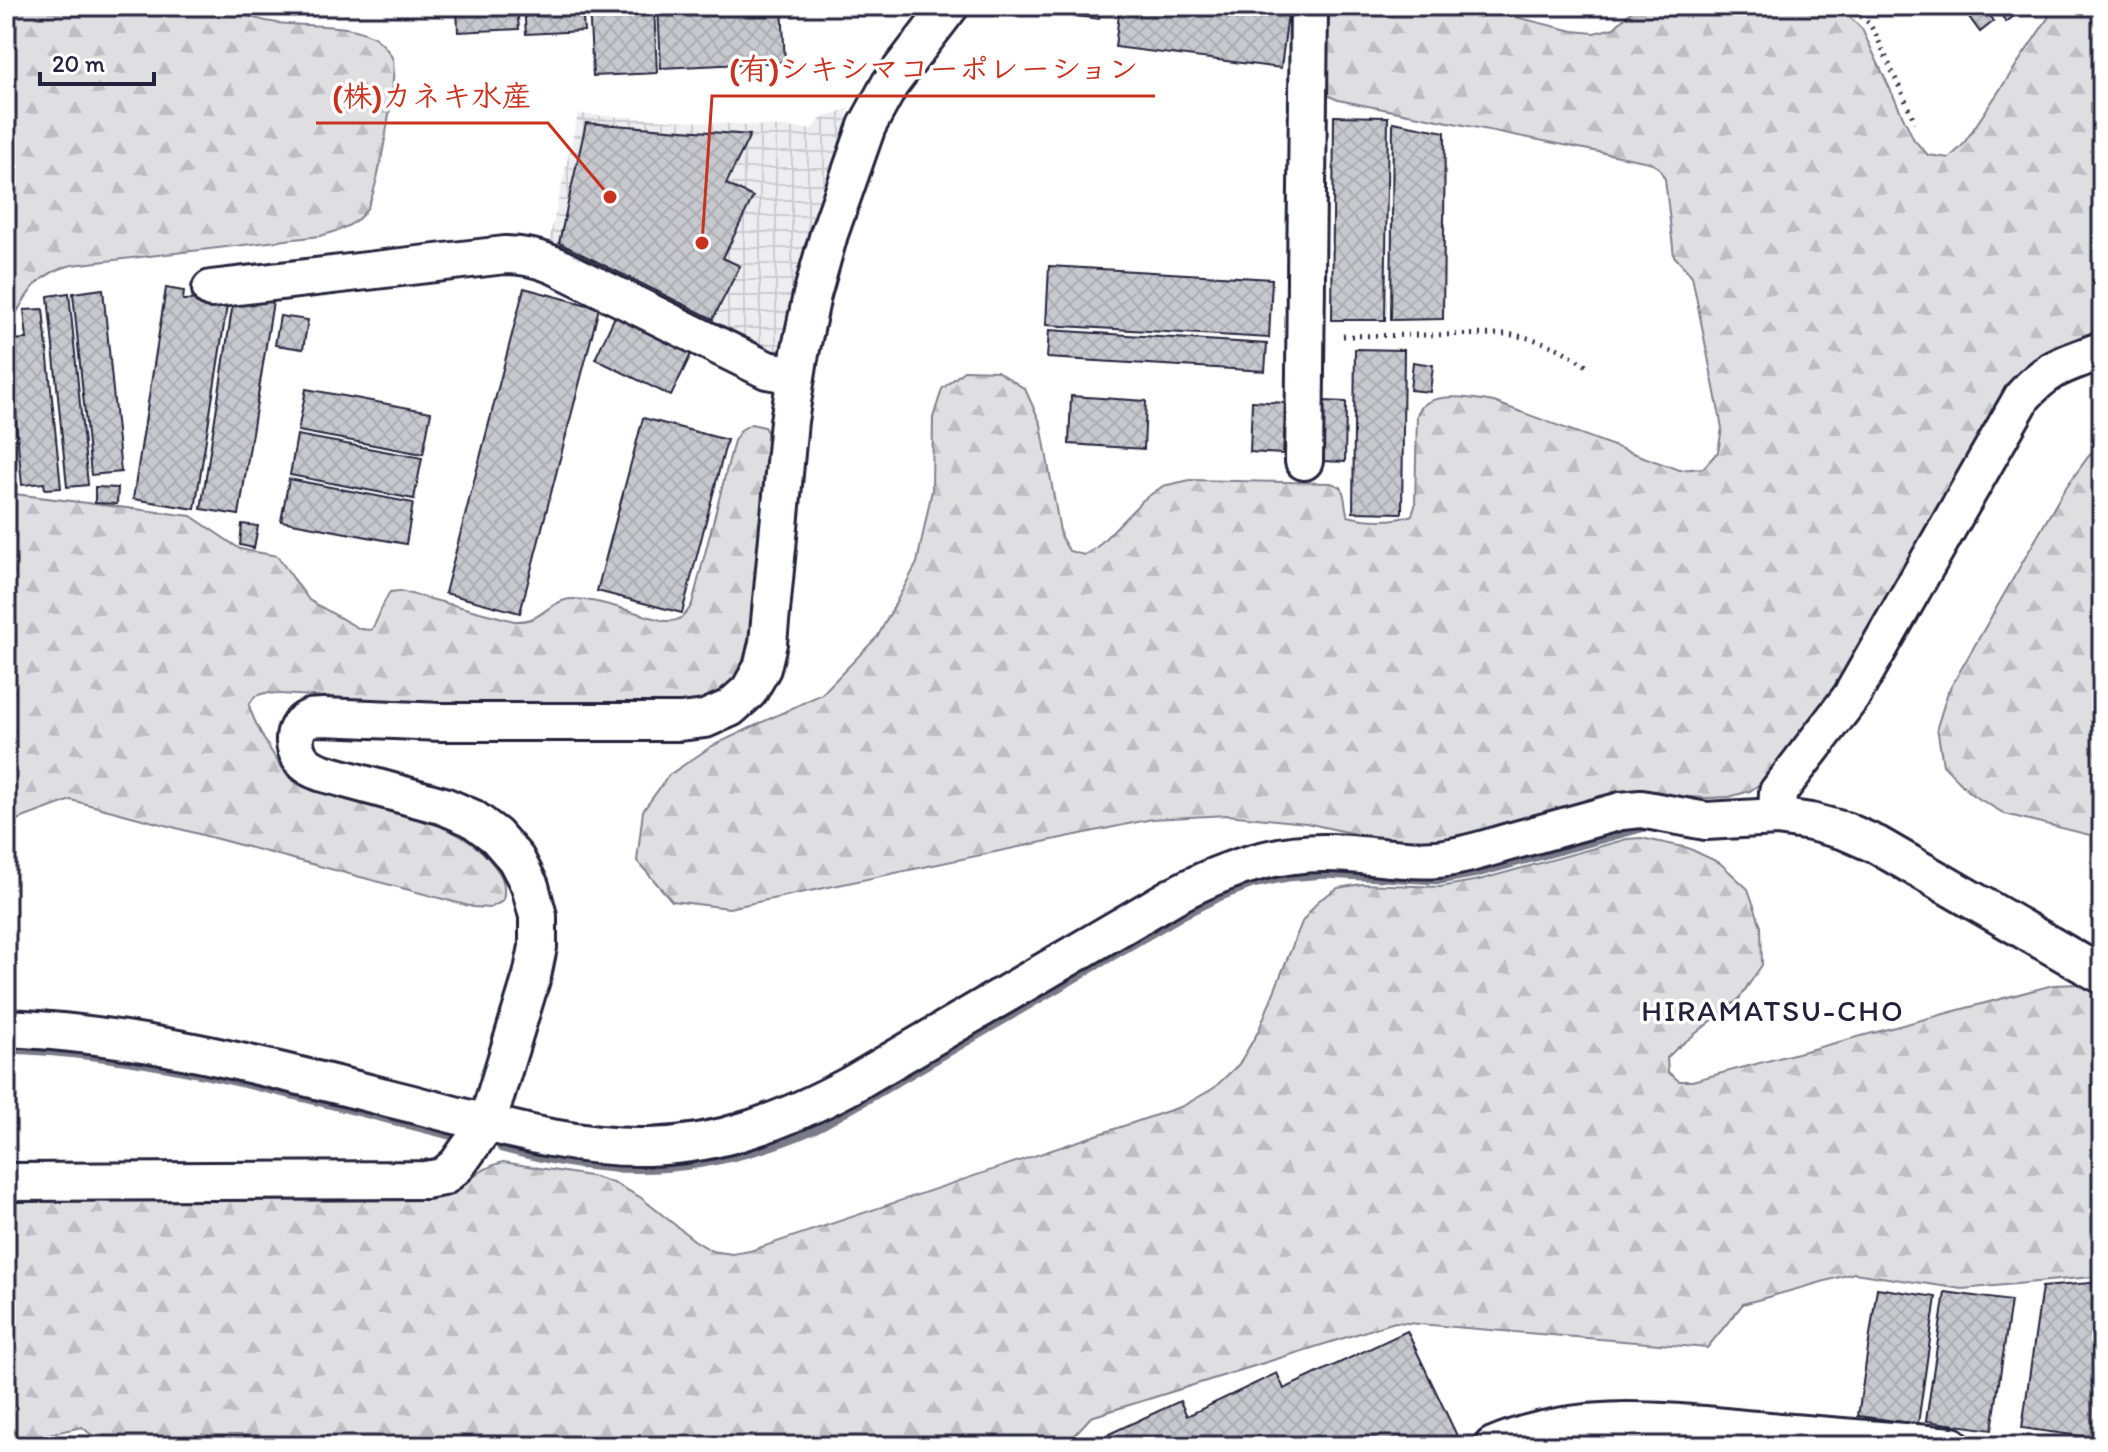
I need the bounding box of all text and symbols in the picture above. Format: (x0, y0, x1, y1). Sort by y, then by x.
scale bar (40, 36, 154, 86)
callout: (有)シキシマコーポレーション (712, 42, 1155, 96)
text: 20 m (52, 49, 105, 78)
text: (有)シキシマコーポレーション (730, 50, 1138, 87)
callout: (株)カネキ水産 (316, 69, 548, 123)
text: (株)カネキ水産 (333, 77, 531, 114)
district label: HIRAMATSU-CHO (1641, 992, 1905, 1029)

